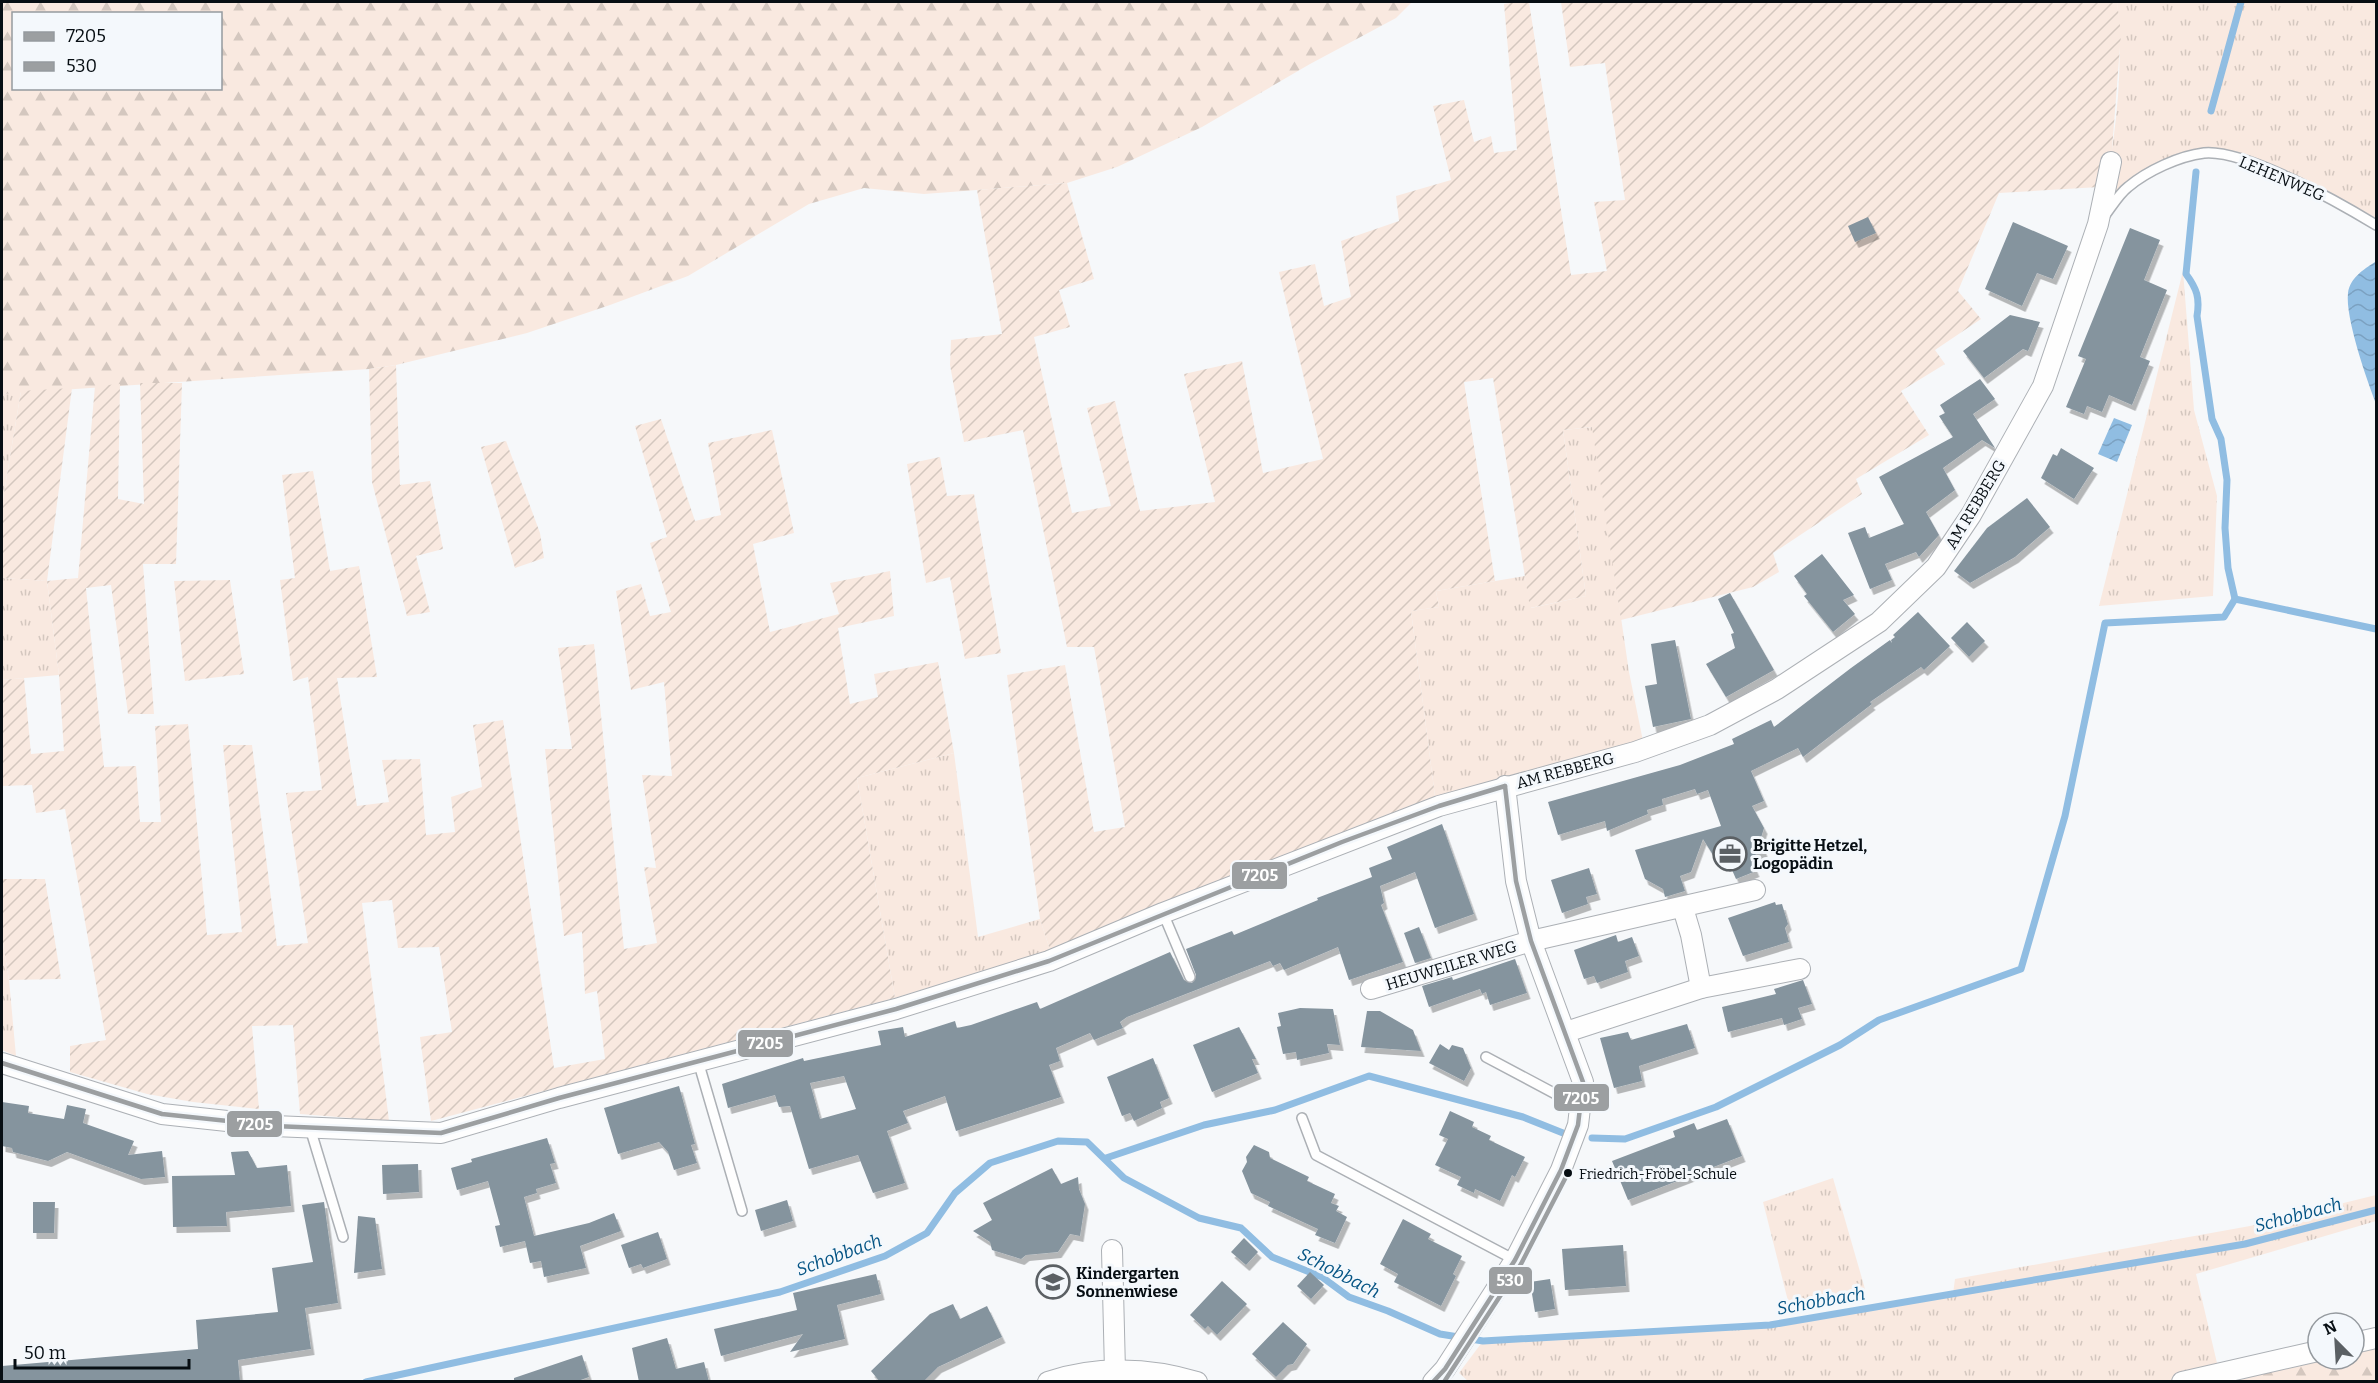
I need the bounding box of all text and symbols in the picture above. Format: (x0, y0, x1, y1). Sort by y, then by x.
legend (12, 12, 222, 90)
text: 7205 (66, 25, 106, 47)
text: 530 (66, 55, 97, 77)
street label: LEHENWEG (2236, 152, 2328, 205)
street label: AM REBBERG (1941, 456, 2010, 552)
street label: AM REBBERG (1514, 748, 1616, 793)
office icon: Brigitte Hetzel, Logopädin (1712, 836, 1748, 872)
place label: Brigitte Hetzel, Logopädin (1753, 836, 1867, 873)
line badge: 7205 (1231, 861, 1288, 890)
text: 7205 (1242, 866, 1278, 885)
street label: HEUWEILER WEG (1383, 936, 1519, 994)
line badge: 7205 (737, 1029, 794, 1058)
text: 7205 (747, 1034, 783, 1053)
line badge: 7205 (1553, 1083, 1610, 1112)
text: 7205 (1563, 1089, 1599, 1108)
line badge: 7205 (226, 1110, 283, 1138)
text: 7205 (237, 1115, 273, 1134)
place label: Friedrich-Fröbel-Schule (1579, 1166, 1737, 1183)
marker: Friedrich-Fröbel-Schule (1562, 1167, 1574, 1179)
water label: Schobbach (2252, 1193, 2344, 1237)
water label: Schobbach (793, 1229, 885, 1281)
water label: Schobbach (1294, 1243, 1384, 1303)
school or university icon: Kindergarten Sonnenwiese (1035, 1264, 1071, 1300)
place label: Kindergarten Sonnenwiese (1076, 1264, 1180, 1301)
line badge: 530 (1488, 1266, 1533, 1295)
text: 530 (1496, 1271, 1524, 1290)
water label: Schobbach (1775, 1282, 1867, 1320)
north arrow (2306, 1311, 2366, 1371)
text: N (2321, 1317, 2340, 1339)
scale bar (15, 1332, 189, 1370)
text: 50 m (24, 1342, 66, 1364)

